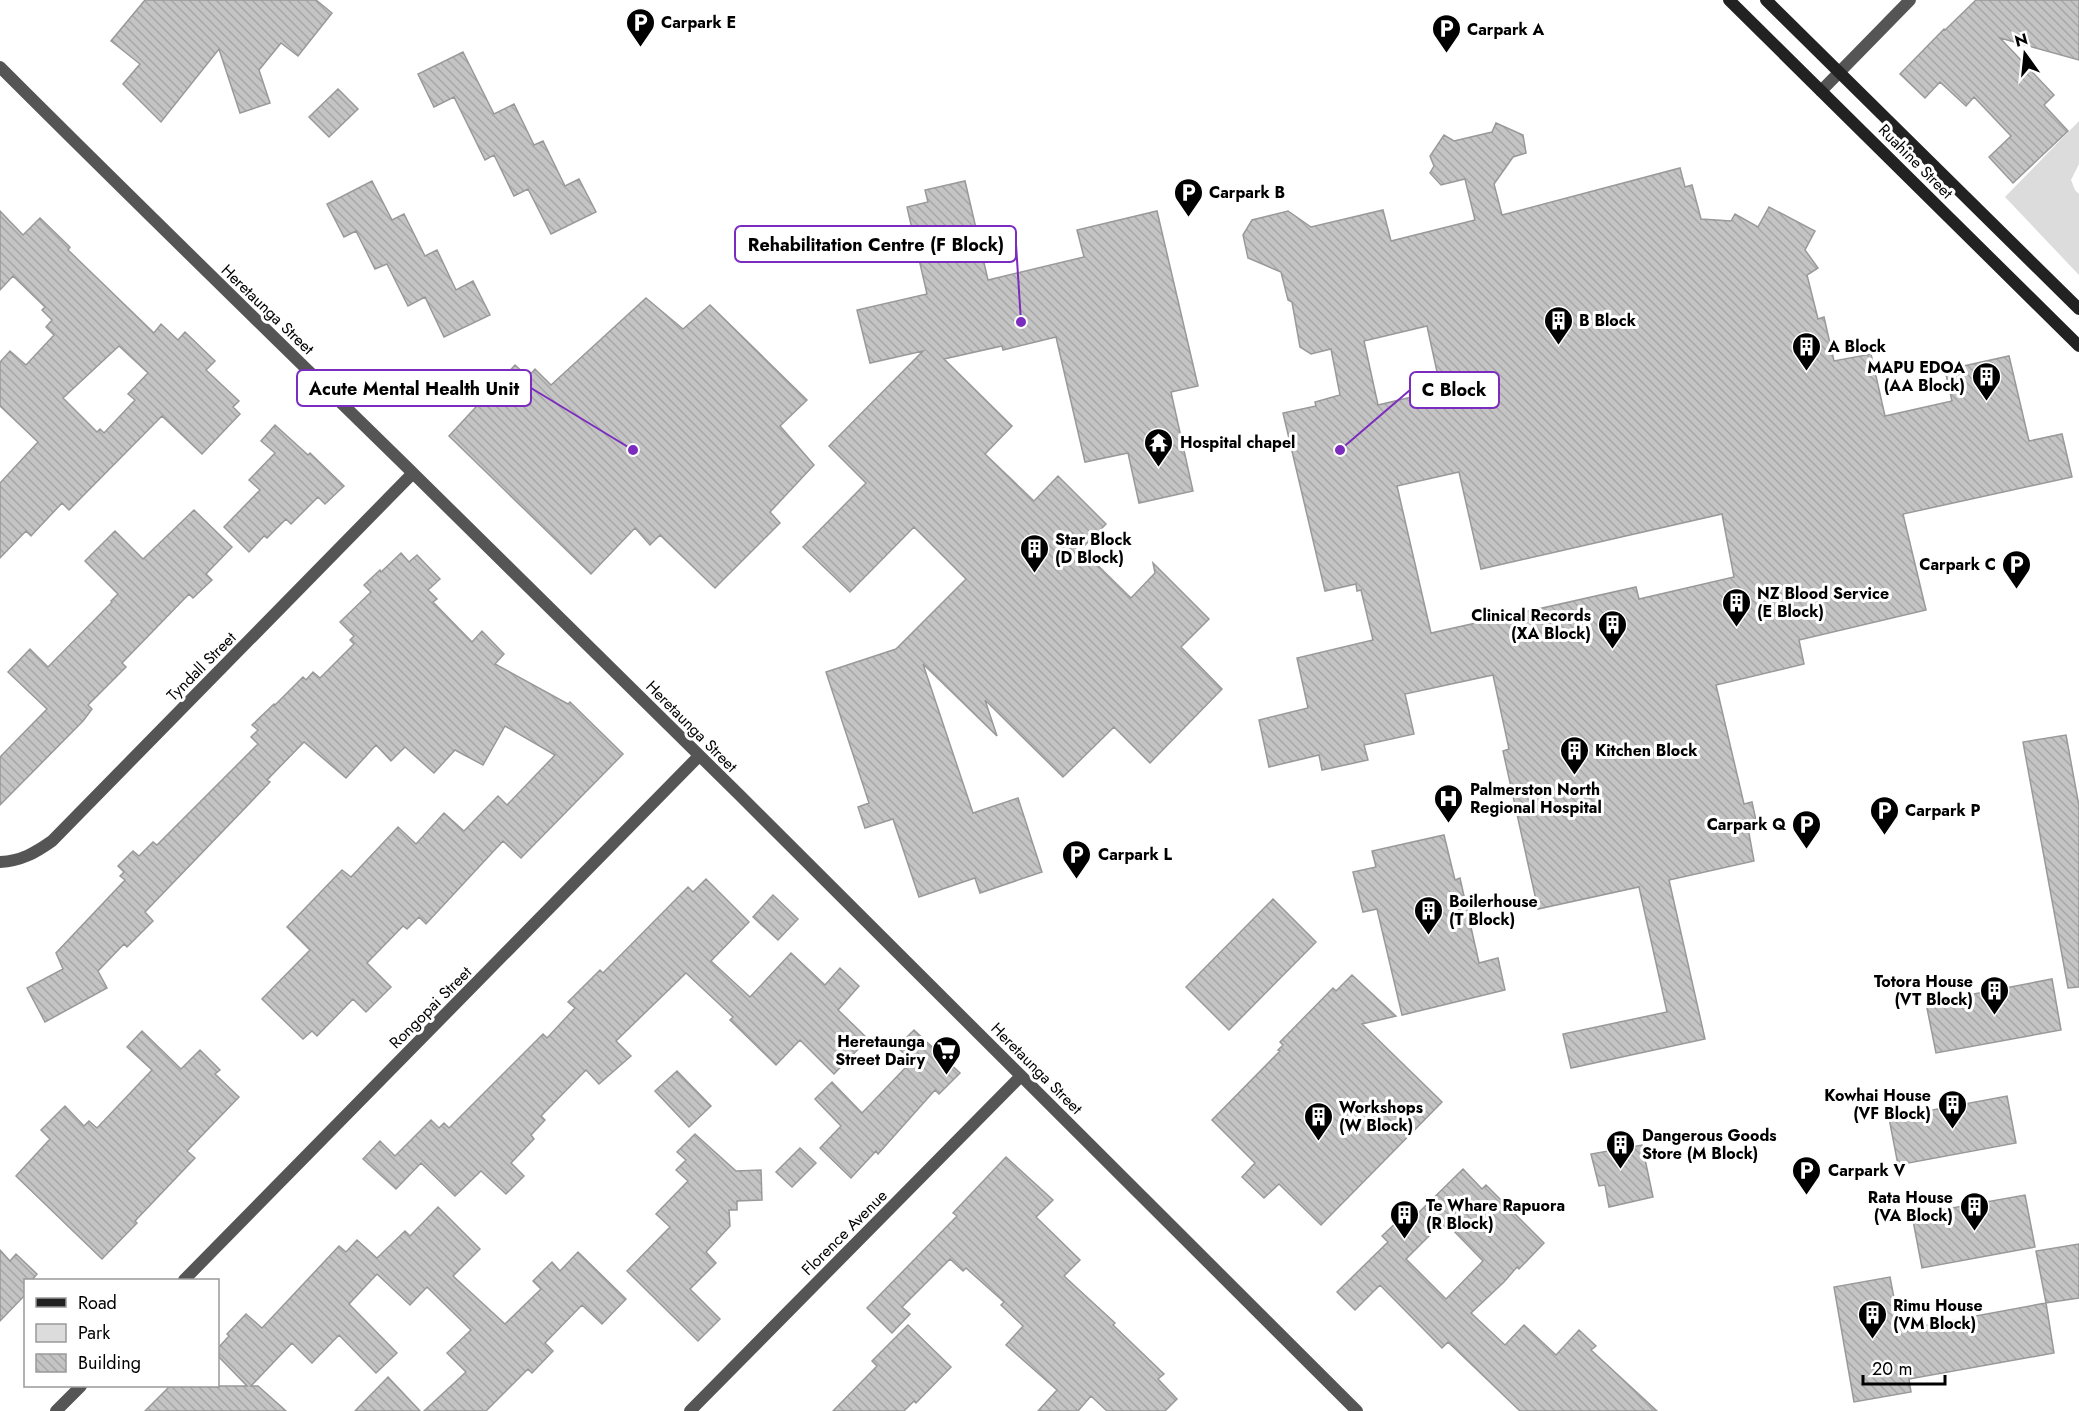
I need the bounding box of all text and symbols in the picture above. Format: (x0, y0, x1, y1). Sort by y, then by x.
parking icon: Carpark E (624, 6, 656, 48)
place label: Carpark E (661, 11, 736, 34)
parking icon: Carpark A (1430, 13, 1462, 55)
place label: Carpark A (1467, 18, 1545, 41)
north arrow (1995, 24, 2055, 84)
text: N (2012, 27, 2030, 53)
street label: Ruahine Street (1873, 119, 1958, 204)
parking icon: Carpark B (1172, 176, 1204, 218)
place label: Carpark B (1209, 181, 1285, 204)
callout: Rehabilitation Centre (F Block) (735, 226, 1016, 262)
text: Rehabilitation Centre (F Block) (748, 232, 1004, 258)
street label: Heretaunga Street (216, 259, 319, 360)
building icon: B Block (1542, 304, 1574, 346)
place label: B Block (1579, 309, 1637, 332)
building icon: A Block (1791, 330, 1823, 372)
place label: A Block (1827, 335, 1887, 358)
place label: MAPU EDOA (AA Block) (1867, 356, 1965, 397)
building icon: MAPU EDOA (AA Block) (1970, 360, 2002, 402)
callout: Acute Mental Health Unit (297, 370, 531, 406)
callout: C Block (1410, 372, 1499, 408)
text: Acute Mental Health Unit (308, 376, 519, 402)
text: C Block (1422, 377, 1487, 403)
temple icon: Hospital chapel (1143, 426, 1175, 468)
place label: Hospital chapel (1180, 431, 1295, 454)
place label: Star Block (D Block) (1055, 528, 1132, 569)
building icon: Star Block (D Block) (1018, 532, 1050, 574)
parking icon: Carpark C (2001, 548, 2033, 590)
place label: Carpark C (1919, 553, 1996, 576)
place label: NZ Blood Service (E Block) (1757, 582, 1889, 623)
building icon: NZ Blood Service (E Block) (1720, 586, 1752, 628)
place label: Clinical Records (XA Block) (1471, 604, 1591, 645)
building icon: Clinical Records (XA Block) (1596, 608, 1628, 650)
street label: Tyndall Street (162, 626, 241, 706)
street label: Heretaunga Street (641, 675, 743, 777)
building icon: Kitchen Block (1558, 734, 1590, 776)
place label: Kitchen Block (1595, 739, 1698, 762)
place label: Palmerston North Regional Hospital (1470, 778, 1602, 819)
hospital icon: Palmerston North Regional Hospital (1433, 782, 1465, 824)
parking icon: Carpark P (1868, 794, 1900, 836)
place label: Carpark P (1905, 799, 1981, 822)
parking icon: Carpark Q (1791, 808, 1823, 850)
place label: Carpark Q (1707, 813, 1786, 836)
parking icon: Carpark L (1061, 838, 1093, 880)
place label: Carpark L (1098, 843, 1173, 866)
place label: Boilerhouse (T Block) (1449, 890, 1538, 931)
building icon: Boilerhouse (T Block) (1412, 894, 1444, 936)
street label: Rongopai Street (384, 961, 477, 1054)
place label: Totora House (VT Block) (1874, 970, 1973, 1011)
building icon: Totora House (VT Block) (1978, 974, 2010, 1016)
street label: Heretaunga Street (986, 1017, 1088, 1119)
place label: Heretaunga Street Dairy (835, 1030, 926, 1071)
supermarket icon: Heretaunga Street Dairy (930, 1034, 962, 1076)
place label: Kowhai House (VF Block) (1824, 1084, 1931, 1125)
building icon: Kowhai House (VF Block) (1936, 1088, 1968, 1130)
place label: Workshops (W Block) (1339, 1096, 1423, 1137)
building icon: Workshops (W Block) (1302, 1100, 1334, 1142)
place label: Dangerous Goods Store (M Block) (1642, 1124, 1777, 1165)
building icon: Dangerous Goods Store (M Block) (1605, 1128, 1637, 1170)
parking icon: Carpark V (1791, 1154, 1823, 1196)
place label: Carpark V (1828, 1159, 1906, 1182)
street label: Florence Avenue (796, 1184, 892, 1280)
place label: Rata House (VA Block) (1868, 1186, 1953, 1227)
building icon: Rata House (VA Block) (1958, 1190, 1990, 1232)
place label: Te Whare Rapuora (R Block) (1426, 1194, 1565, 1235)
building icon: Te Whare Rapuora (R Block) (1389, 1198, 1421, 1240)
legend (24, 1279, 219, 1387)
text: Road (78, 1290, 117, 1316)
place label: Rimu House (VM Block) (1893, 1294, 1983, 1335)
building icon: Rimu House (VM Block) (1856, 1298, 1888, 1340)
text: Park (78, 1320, 110, 1346)
scale bar (1863, 1348, 1946, 1386)
text: Building (78, 1350, 141, 1376)
text: 20 m (1872, 1356, 1912, 1382)

